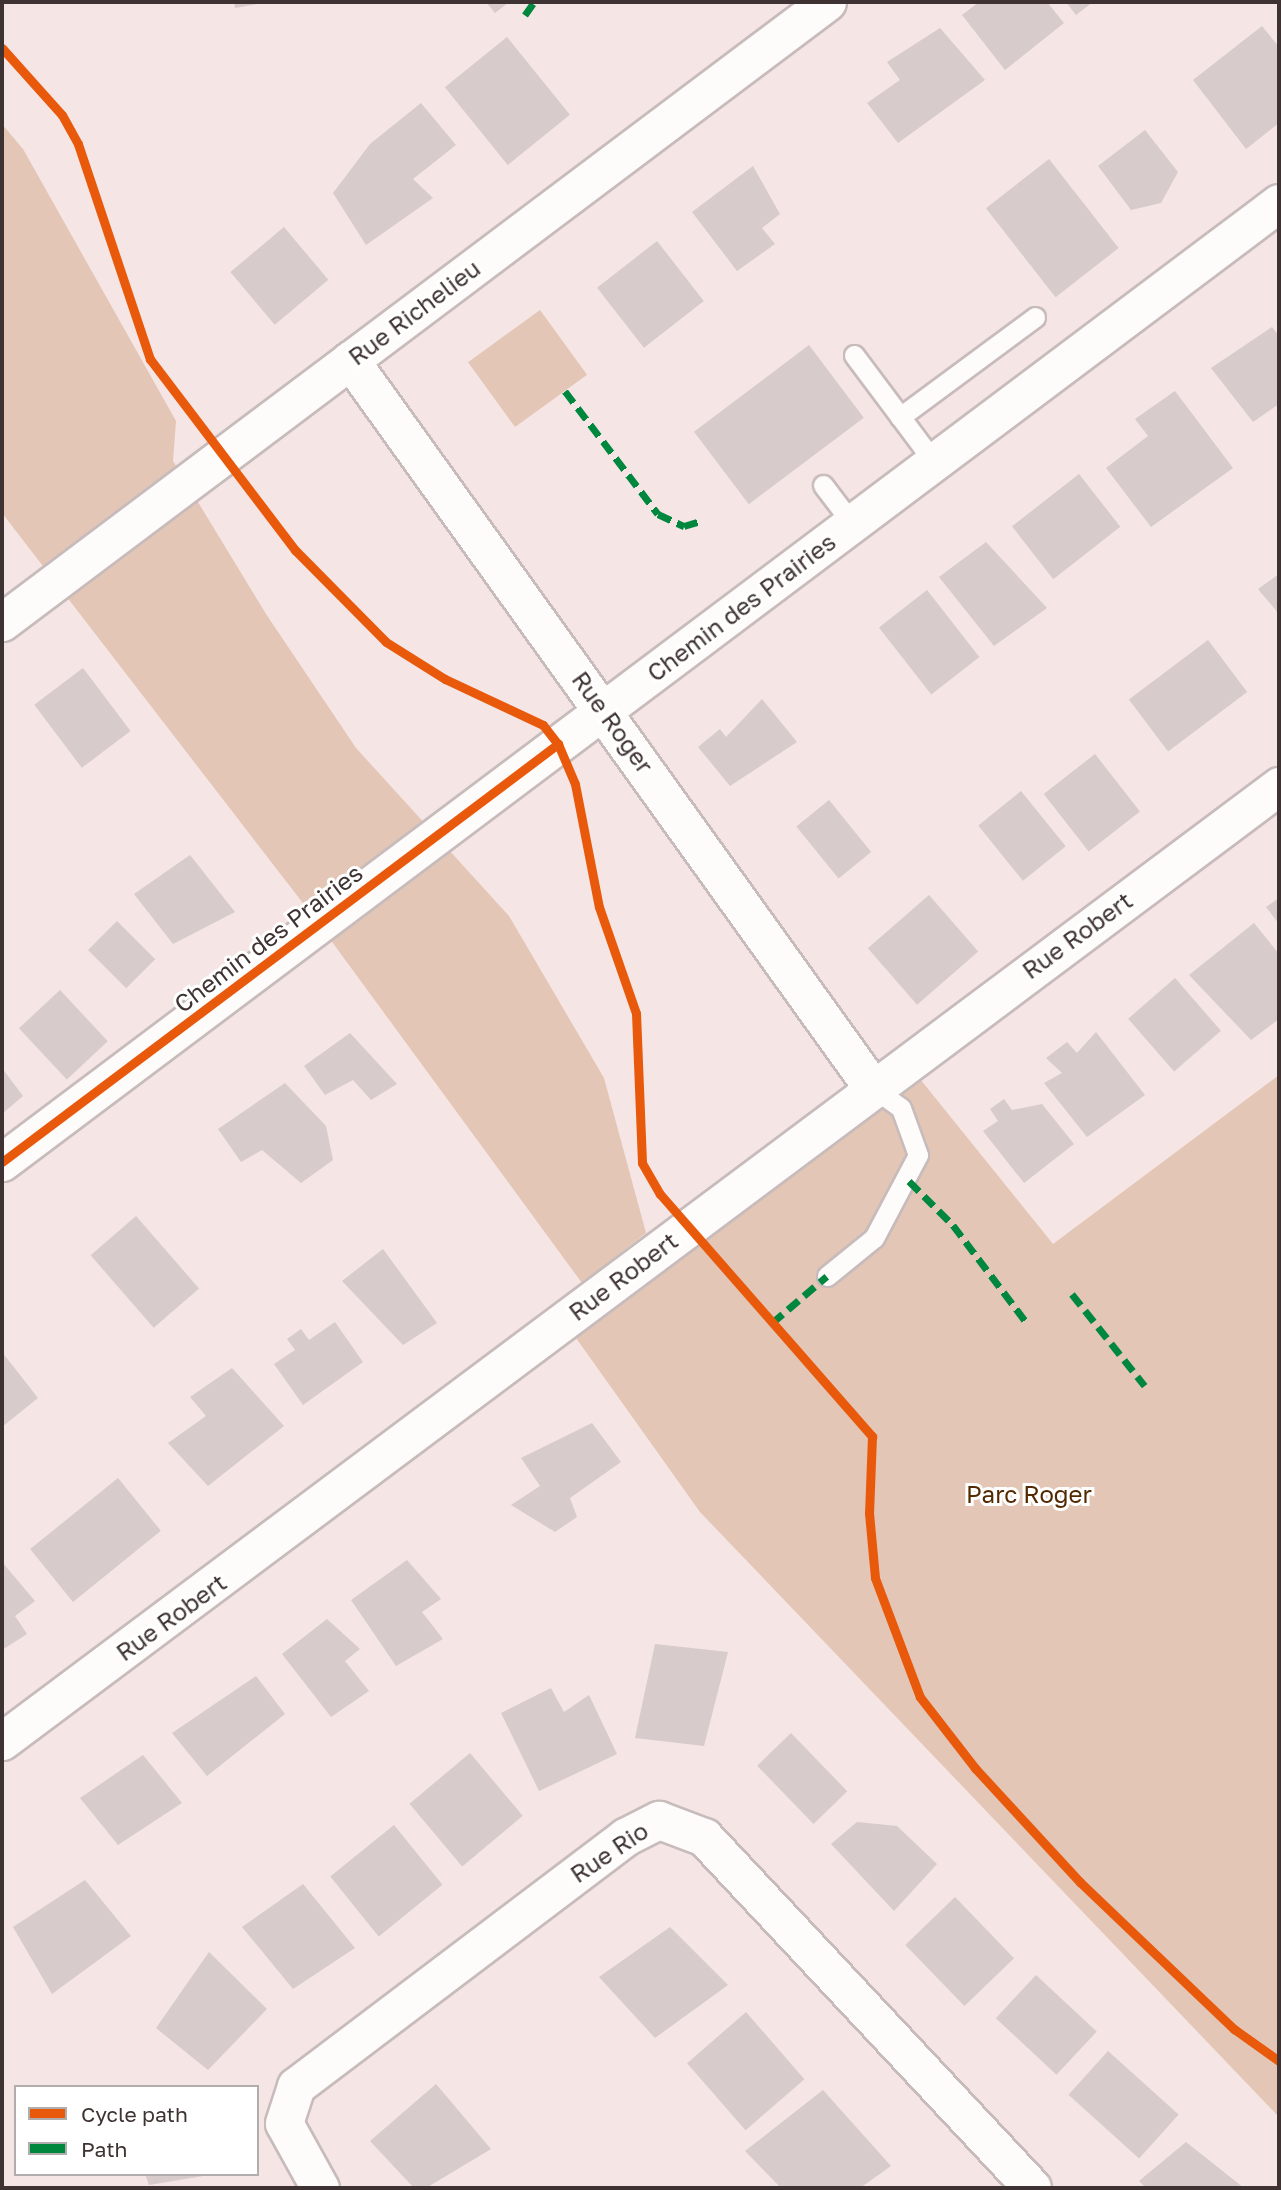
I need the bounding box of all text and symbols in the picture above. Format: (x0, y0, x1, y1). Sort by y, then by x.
street label: Rue Richelieu (343, 253, 485, 371)
street label: Chemin des Prairies (641, 527, 841, 687)
street label: Rue Roger (566, 665, 660, 779)
street label: Chemin des Prairies (168, 858, 368, 1018)
street label: Rue Robert (1016, 885, 1138, 985)
street label: Rue Robert (563, 1226, 683, 1326)
park label: Parc Roger (966, 1480, 1092, 1508)
street label: Rue Robert (110, 1567, 232, 1667)
street label: Rue Rio (565, 1816, 653, 1888)
legend (14, 2085, 259, 2176)
text: Cycle path (81, 2101, 188, 2127)
text: Path (81, 2136, 128, 2162)

